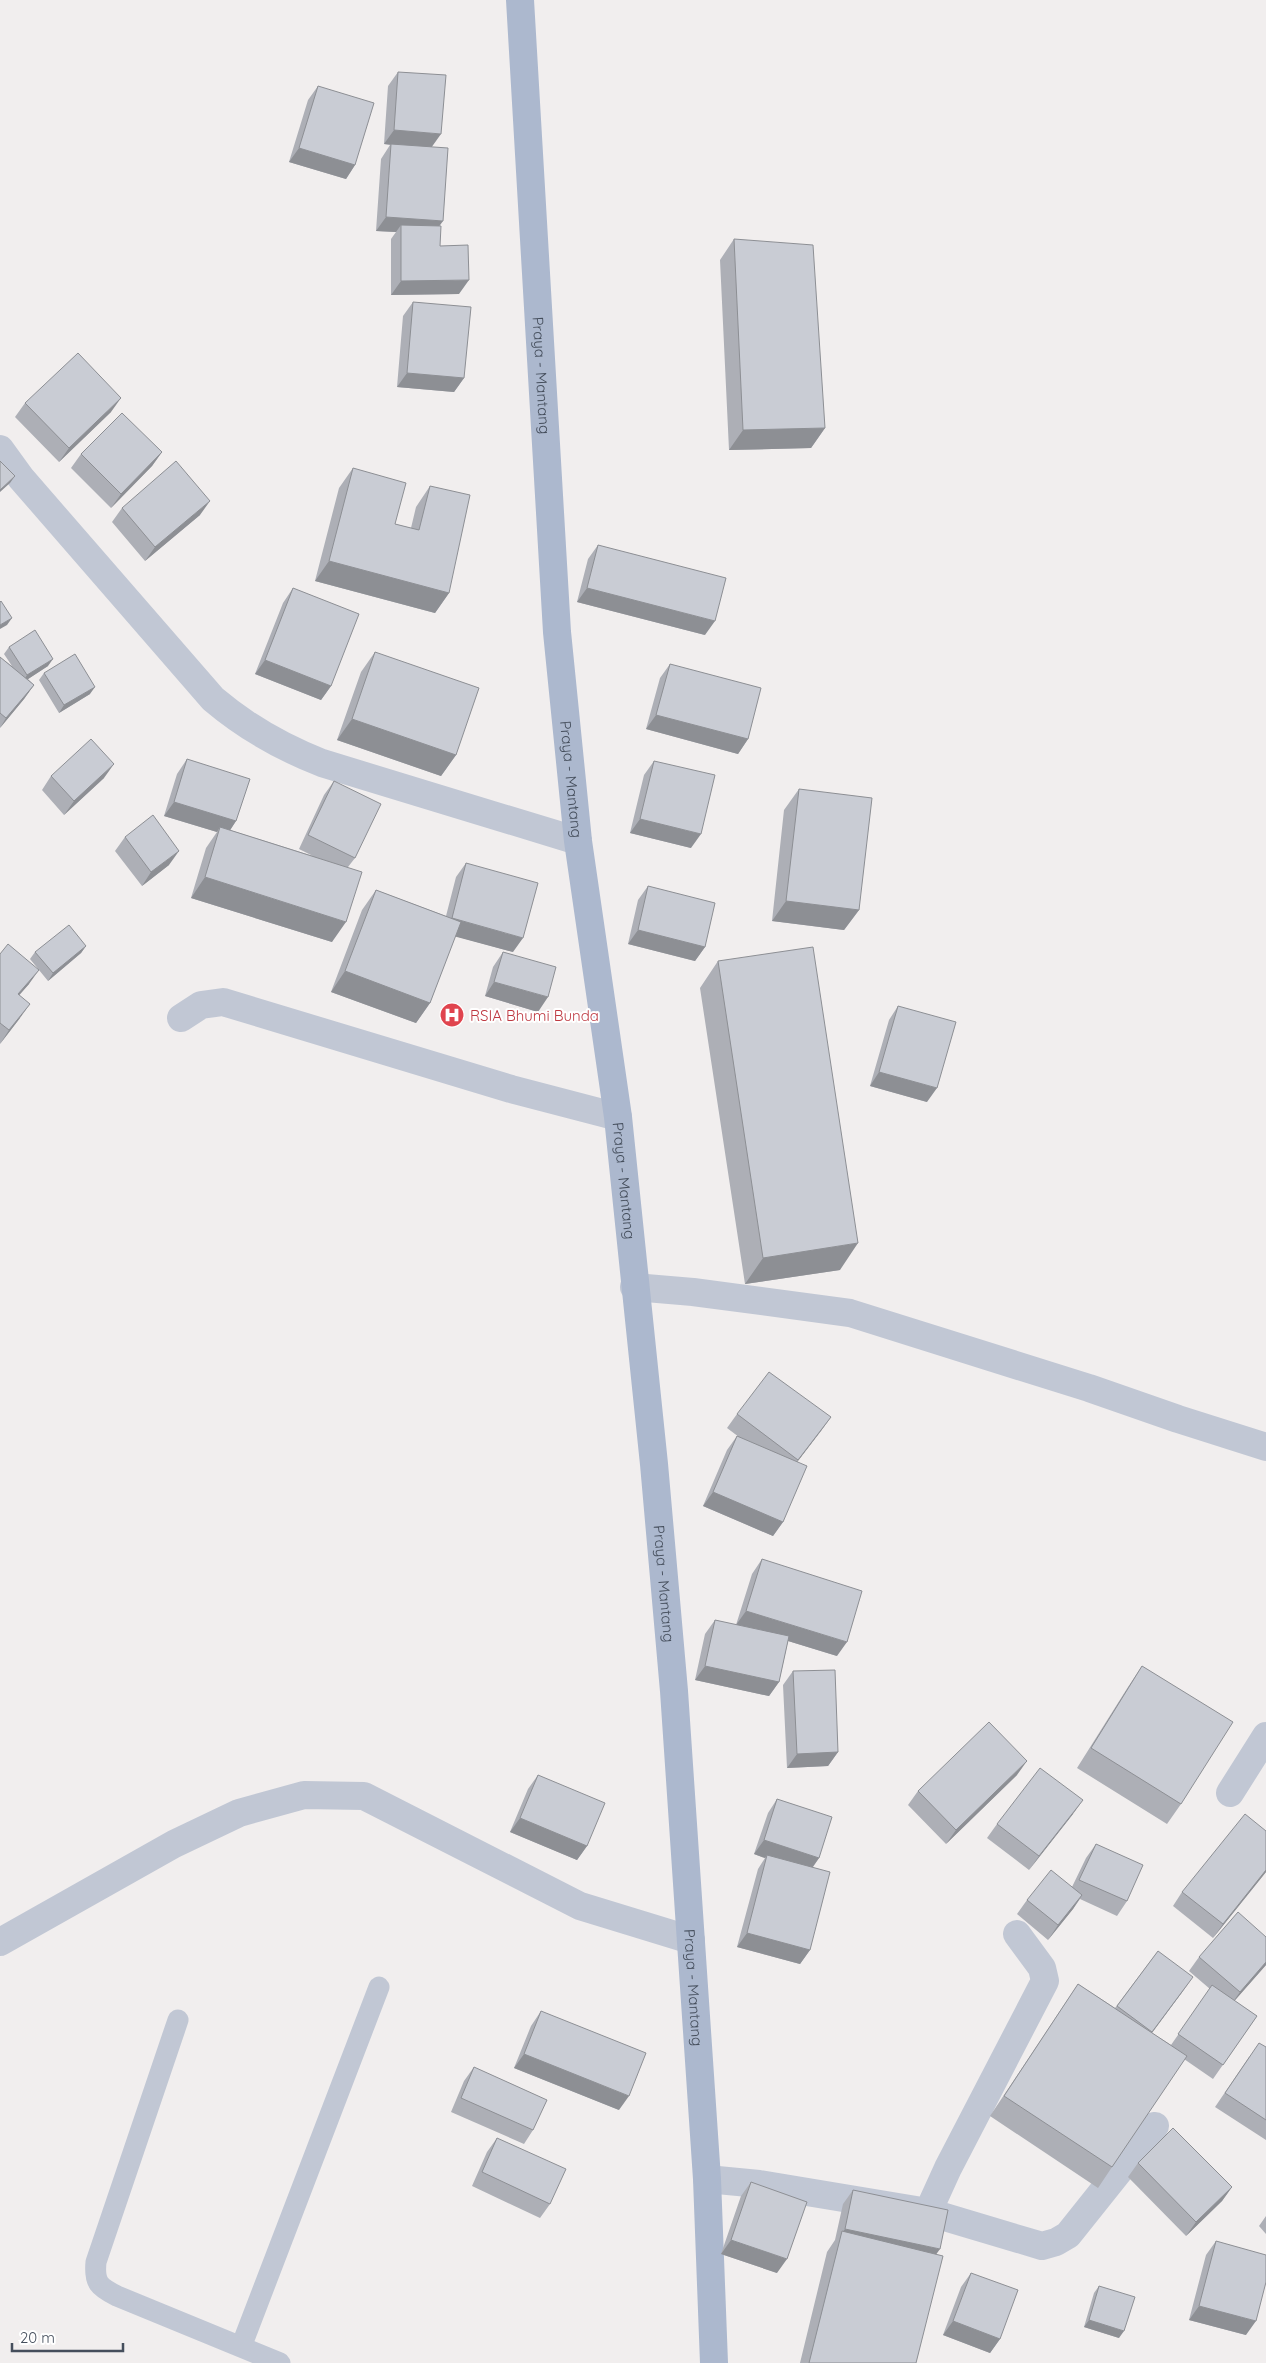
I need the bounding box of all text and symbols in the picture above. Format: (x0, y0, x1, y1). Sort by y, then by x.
street label: Praya - Mantang (529, 316, 555, 435)
street label: Praya - Mantang (556, 720, 587, 839)
hospital icon: RSIA Bhumi Bunda (439, 1002, 465, 1028)
place label: RSIA Bhumi Bunda (470, 1006, 599, 1025)
street label: Praya - Mantang (609, 1121, 640, 1240)
street label: Praya - Mantang (650, 1524, 679, 1643)
street label: Praya - Mantang (681, 1928, 708, 2047)
scale bar (12, 2320, 124, 2352)
text: 20 m (20, 2328, 55, 2347)

